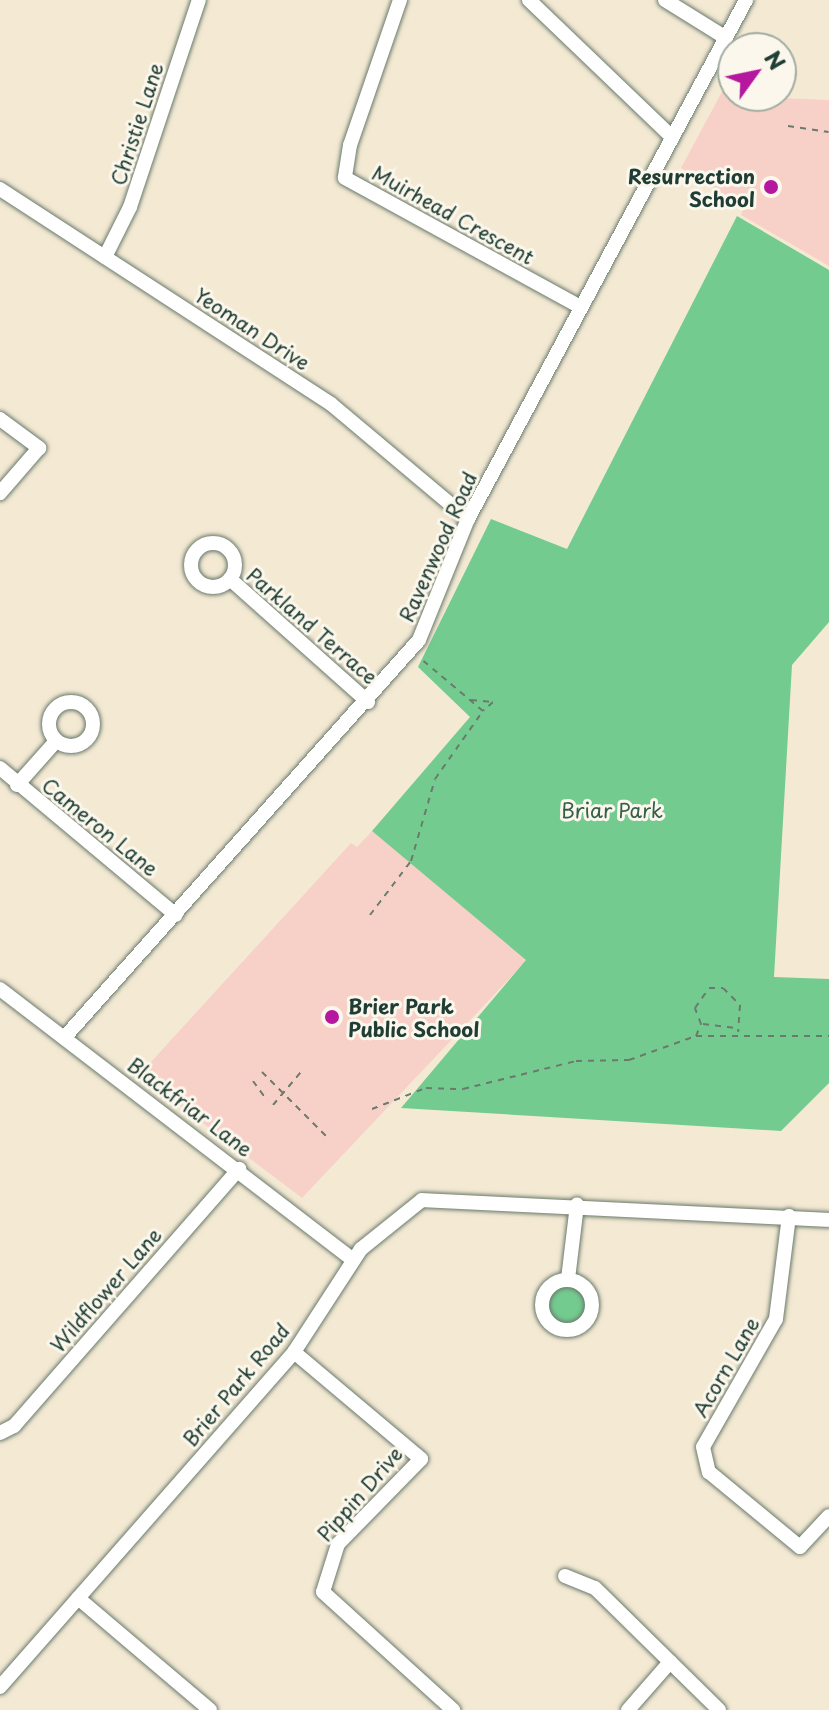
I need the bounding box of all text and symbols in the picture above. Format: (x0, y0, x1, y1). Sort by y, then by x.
north arrow (717, 32, 797, 112)
text: N (757, 43, 794, 76)
street label: Christie Lane (106, 60, 168, 188)
street label: Muirhead Crescent (368, 160, 538, 270)
place label: Resurrection School (628, 164, 755, 211)
marker: Resurrection School (762, 178, 780, 196)
street label: Yeoman Drive (190, 283, 314, 375)
street label: Ravenwood Road (394, 468, 482, 626)
street label: Parkland Terrace (242, 563, 382, 689)
street label: Cameron Lane (37, 773, 163, 881)
park label: Briar Park (561, 798, 663, 822)
place label: Brier Park Public School (348, 994, 481, 1041)
marker: Brier Park Public School (323, 1008, 341, 1026)
street label: Blackfriar Lane (123, 1053, 257, 1161)
street label: Wildflower Lane (46, 1223, 166, 1357)
street label: Acorn Lane (688, 1313, 764, 1421)
street label: Brier Park Road (177, 1318, 295, 1452)
street label: Pippin Drive (313, 1442, 407, 1546)

